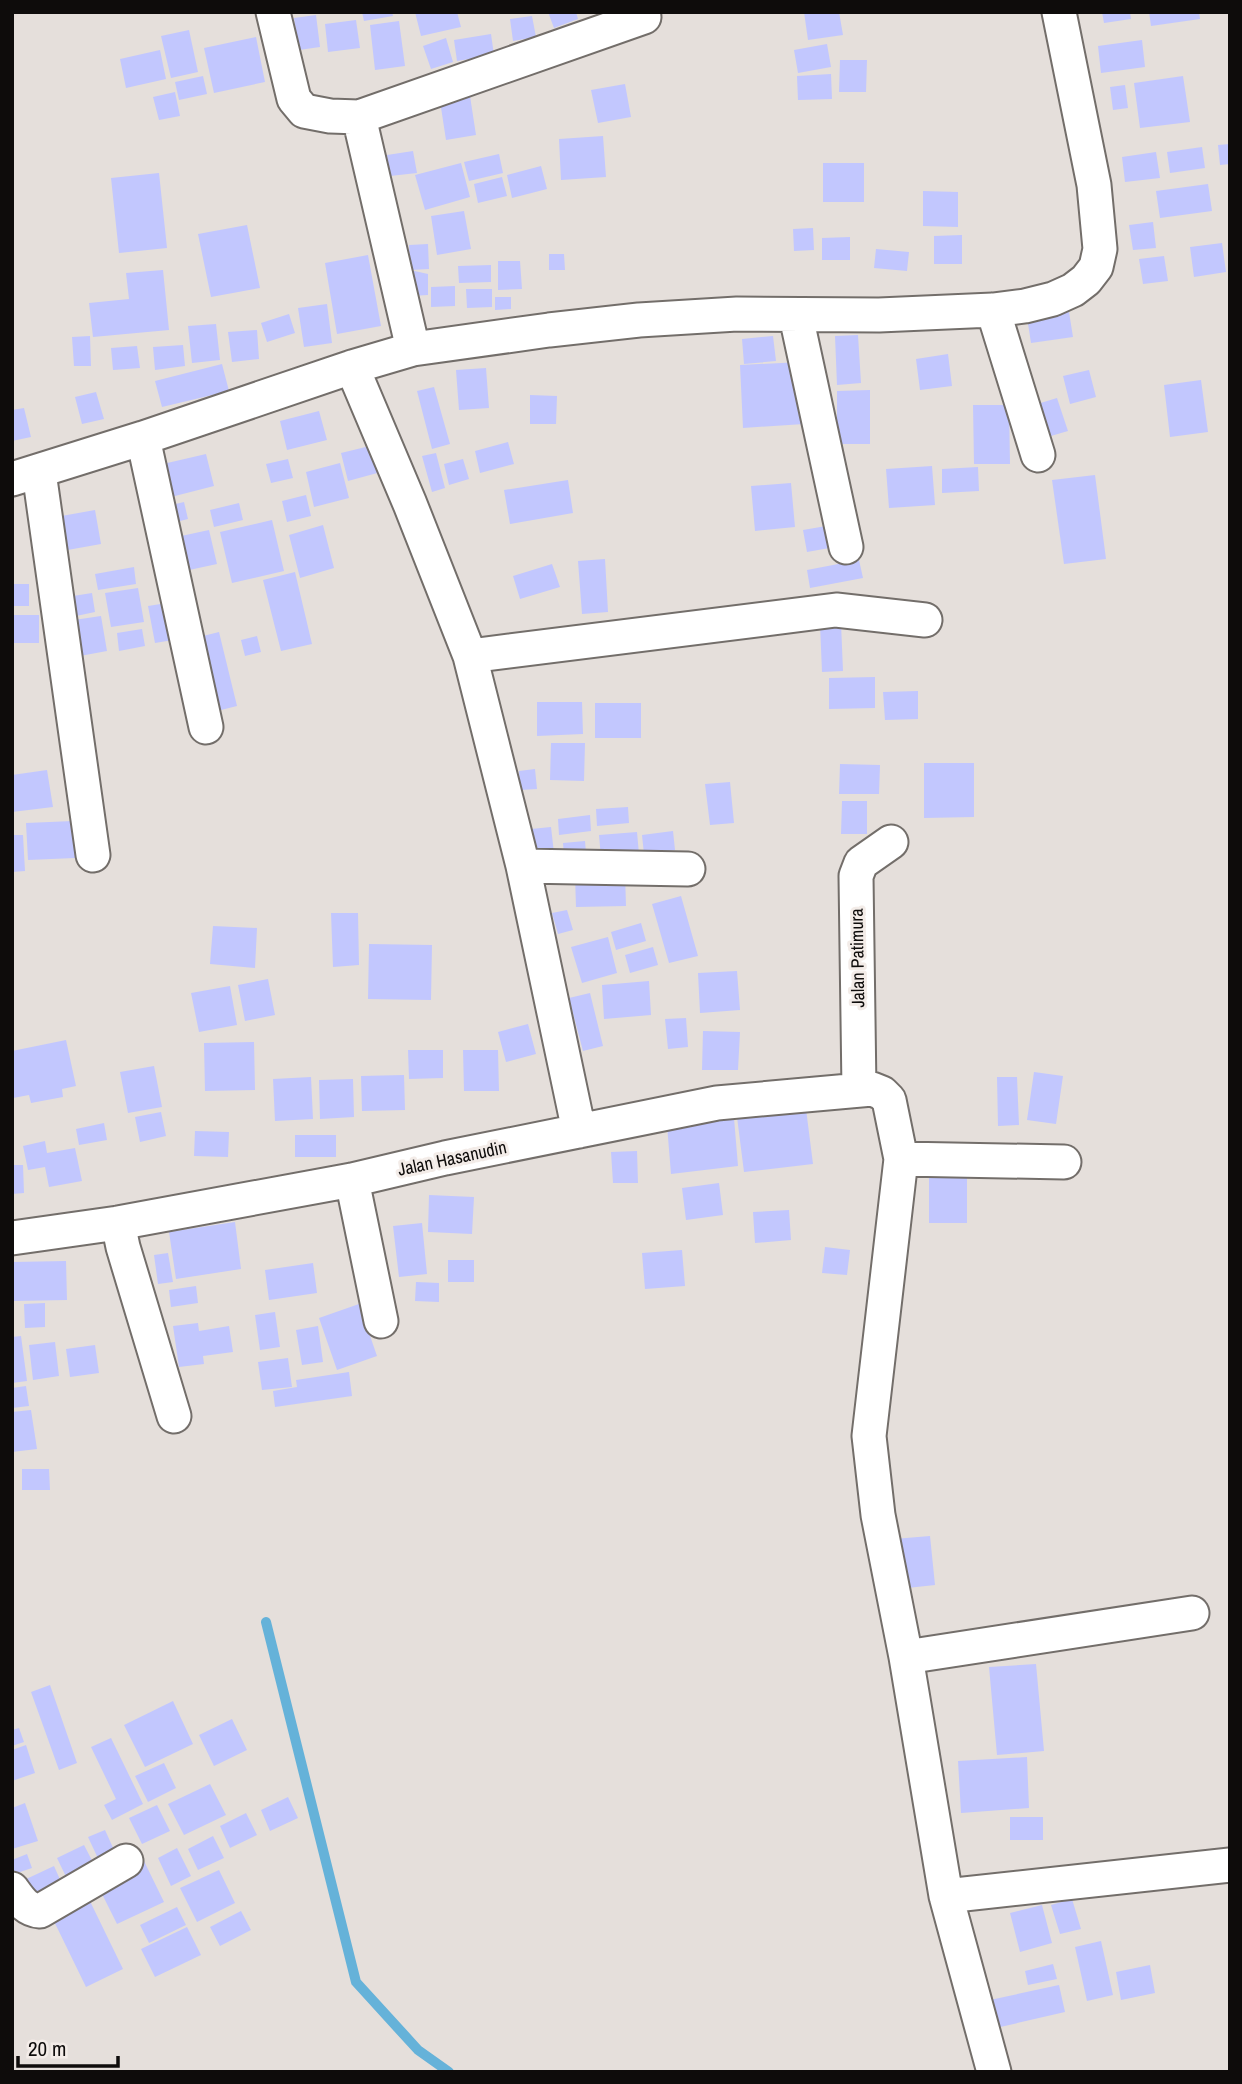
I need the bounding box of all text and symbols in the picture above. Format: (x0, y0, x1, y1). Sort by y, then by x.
street label: Jalan Patimura (844, 908, 870, 1008)
street label: Jalan Hasanudin (395, 1134, 509, 1182)
scale bar (18, 2024, 117, 2068)
text: 20 m (28, 2034, 66, 2063)

